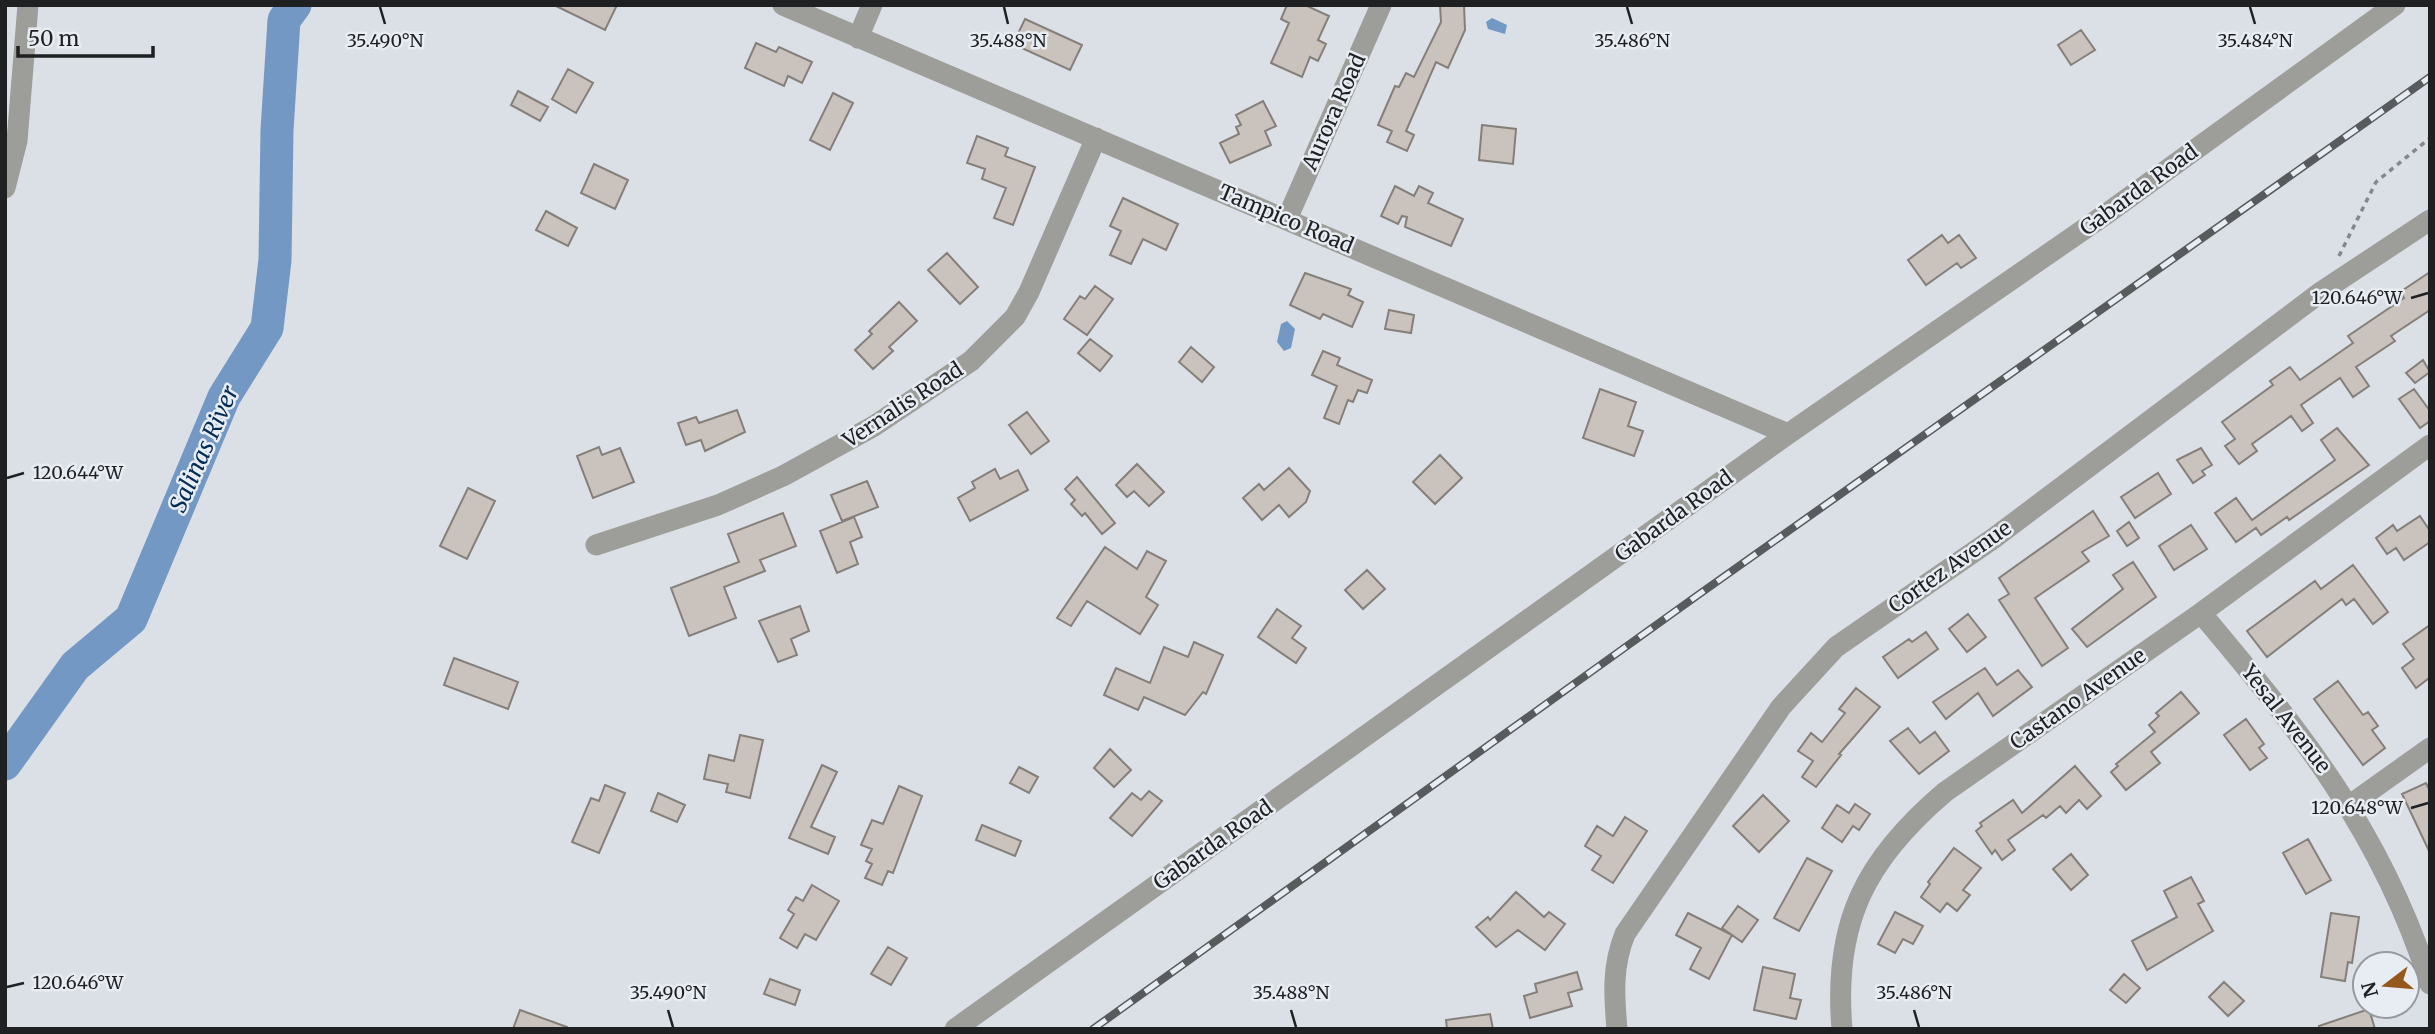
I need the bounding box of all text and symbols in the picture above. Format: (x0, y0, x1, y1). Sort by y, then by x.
scale bar (18, 14, 152, 58)
text: 50 m (28, 25, 79, 52)
text: 35.490°N (347, 29, 423, 52)
text: 35.488°N (970, 29, 1046, 52)
text: 35.486°N (1594, 29, 1670, 52)
text: 35.484°N (2217, 29, 2293, 52)
street label: Aurora Road (1295, 49, 1371, 175)
street label: Gabarda Road (2074, 138, 2203, 241)
street label: Tampico Road (1215, 178, 1358, 259)
text: 120.646°W (2312, 286, 2403, 309)
street label: Vernalis Road (837, 355, 968, 454)
water label: Salinas River (163, 381, 245, 516)
text: 120.644°W (33, 461, 124, 484)
street label: Gabarda Road (1609, 464, 1738, 567)
street label: Cortez Avenue (1883, 514, 2016, 619)
street label: Castano Avenue (2004, 642, 2151, 755)
street label: Yesal Avenue (2235, 658, 2337, 778)
street label: Gabarda Road (1148, 793, 1278, 896)
text: 120.648°W (2311, 796, 2404, 819)
north arrow (2351, 950, 2421, 1020)
text: 120.646°W (33, 971, 124, 994)
text: N (2356, 979, 2383, 1000)
text: 35.490°N (630, 981, 706, 1004)
text: 35.488°N (1253, 981, 1329, 1004)
text: 35.486°N (1876, 981, 1952, 1004)

